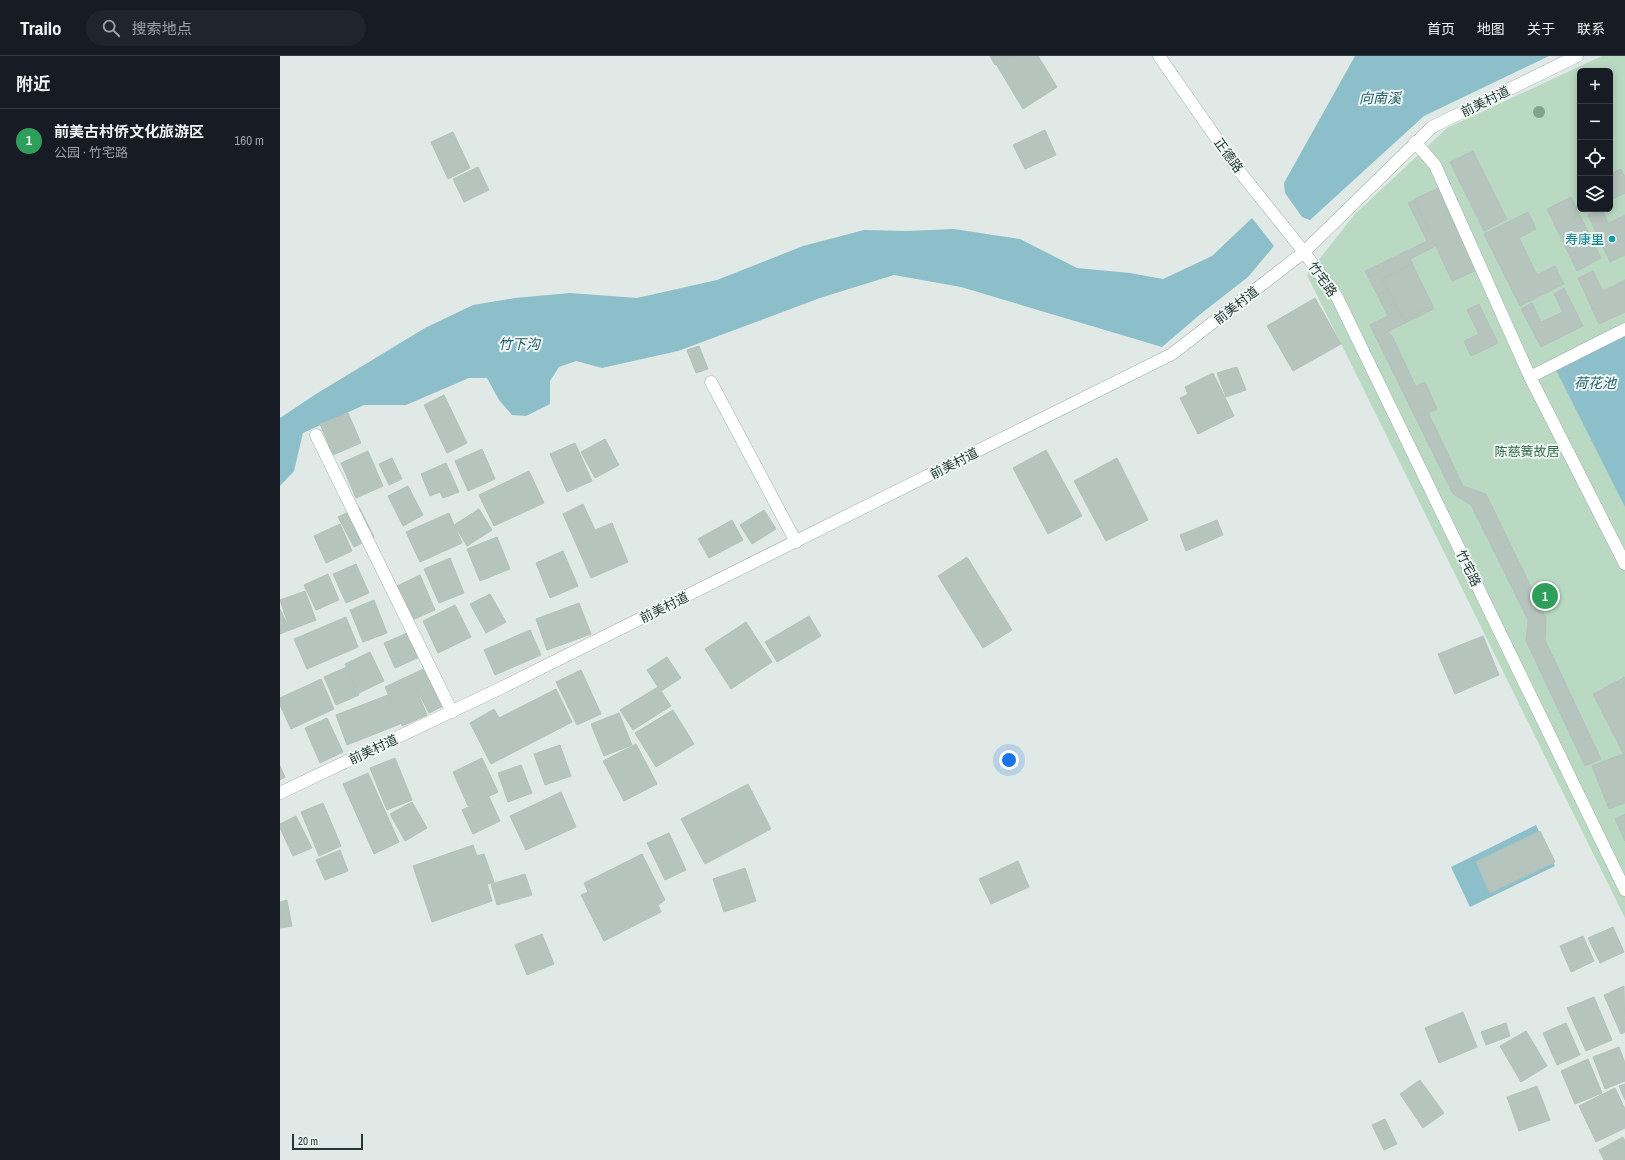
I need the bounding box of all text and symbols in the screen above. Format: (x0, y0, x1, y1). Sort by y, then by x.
search box (86, 10, 366, 46)
text: Trailo (20, 15, 62, 41)
icon: search (100, 17, 122, 39)
text: 搜索地点 (132, 18, 192, 39)
text: 首页 (1427, 20, 1455, 38)
text: 地图 (1477, 20, 1505, 38)
text: 关于 (1527, 20, 1555, 38)
text: 联系 (1577, 20, 1605, 38)
map controls (1577, 68, 1613, 212)
button: + (1577, 68, 1613, 104)
text: 附近 (16, 72, 50, 95)
street label: 前美村道 (1458, 82, 1512, 120)
water label: 向南溪 (1359, 89, 1403, 107)
button: − (1577, 104, 1613, 140)
text: 前美古村侨文化旅游区 (54, 121, 204, 142)
text: 1 (26, 132, 32, 149)
text: 160 m (234, 132, 264, 149)
street label: 正德路 (1210, 135, 1247, 176)
button: locate (1577, 140, 1613, 176)
text: 公园 · 竹宅路 (54, 144, 128, 161)
button: layers (1577, 176, 1613, 212)
place label: 寿康里 (1565, 231, 1604, 248)
marker: 寿康里 (1607, 234, 1617, 244)
street label: 竹宅路 (1304, 258, 1341, 300)
street label: 前美村道 (1211, 283, 1262, 328)
water label: 竹下沟 (498, 335, 542, 353)
water label: 荷花池 (1574, 374, 1618, 392)
park label: 陈慈簧故居 (1494, 443, 1560, 460)
street label: 前美村道 (927, 444, 981, 483)
street label: 竹宅路 (1452, 547, 1485, 589)
pin: 1 (1532, 581, 1558, 611)
street label: 前美村道 (637, 588, 691, 626)
street label: 前美村道 (346, 731, 400, 768)
your location (999, 750, 1019, 770)
scale bar (292, 1132, 363, 1151)
text: 20 m (298, 1134, 318, 1148)

